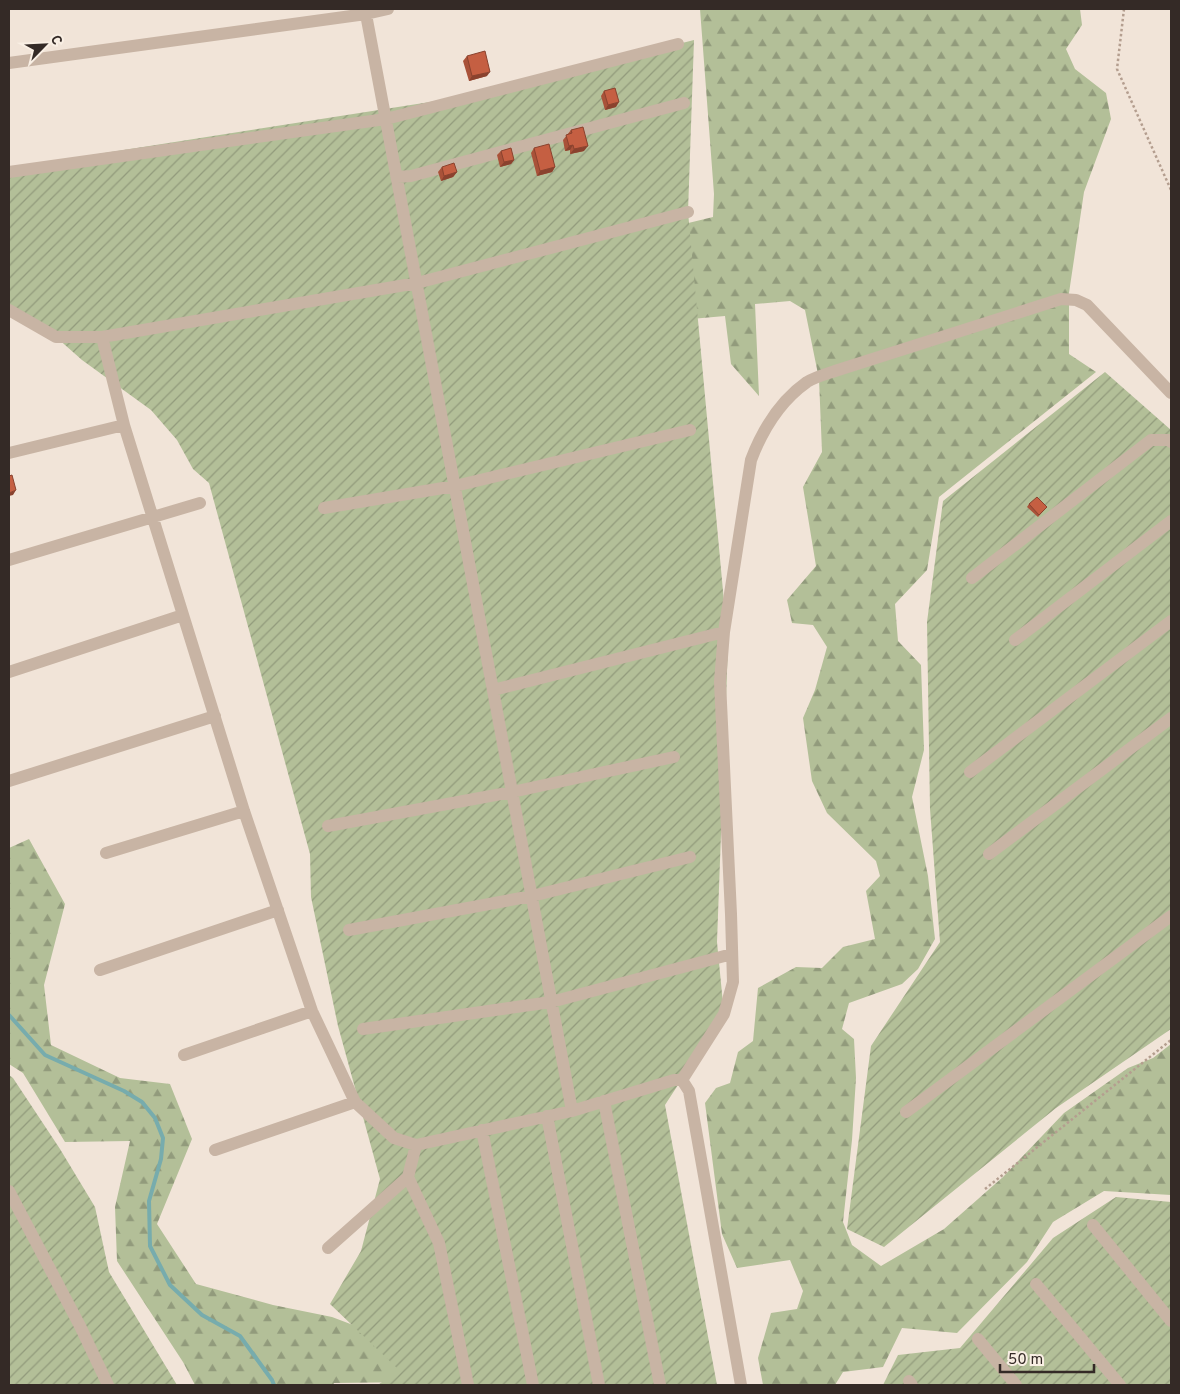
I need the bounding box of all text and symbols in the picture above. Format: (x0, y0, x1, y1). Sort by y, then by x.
north arrow (20, 20, 70, 70)
text: С (46, 33, 65, 48)
scale bar (1000, 1342, 1094, 1374)
text: 50 m (1008, 1351, 1043, 1370)

